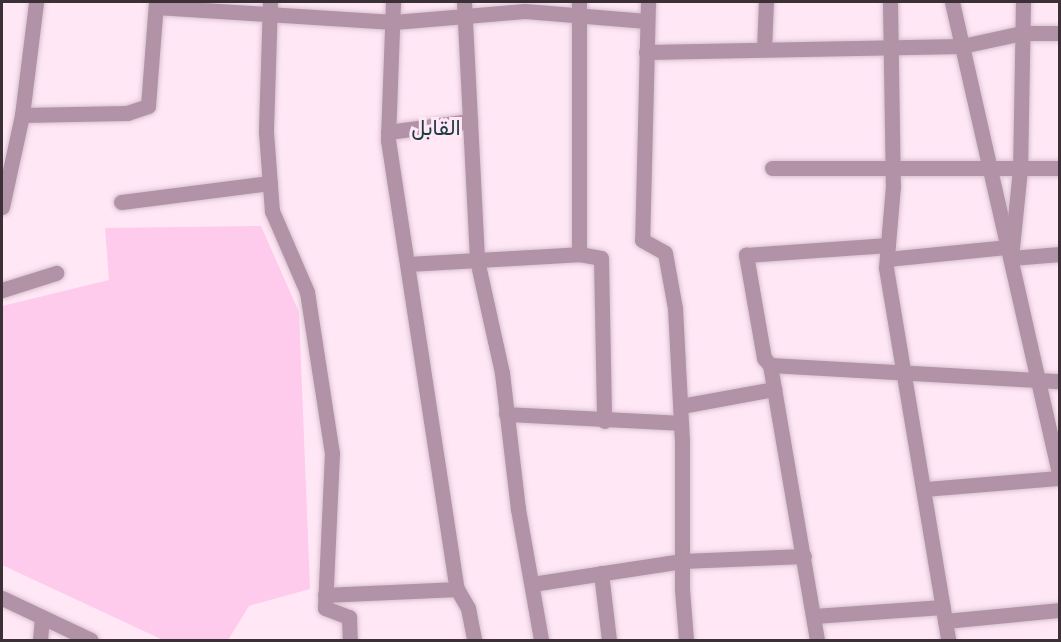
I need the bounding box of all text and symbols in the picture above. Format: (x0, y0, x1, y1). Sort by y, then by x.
district label: القابل (411, 115, 461, 141)

